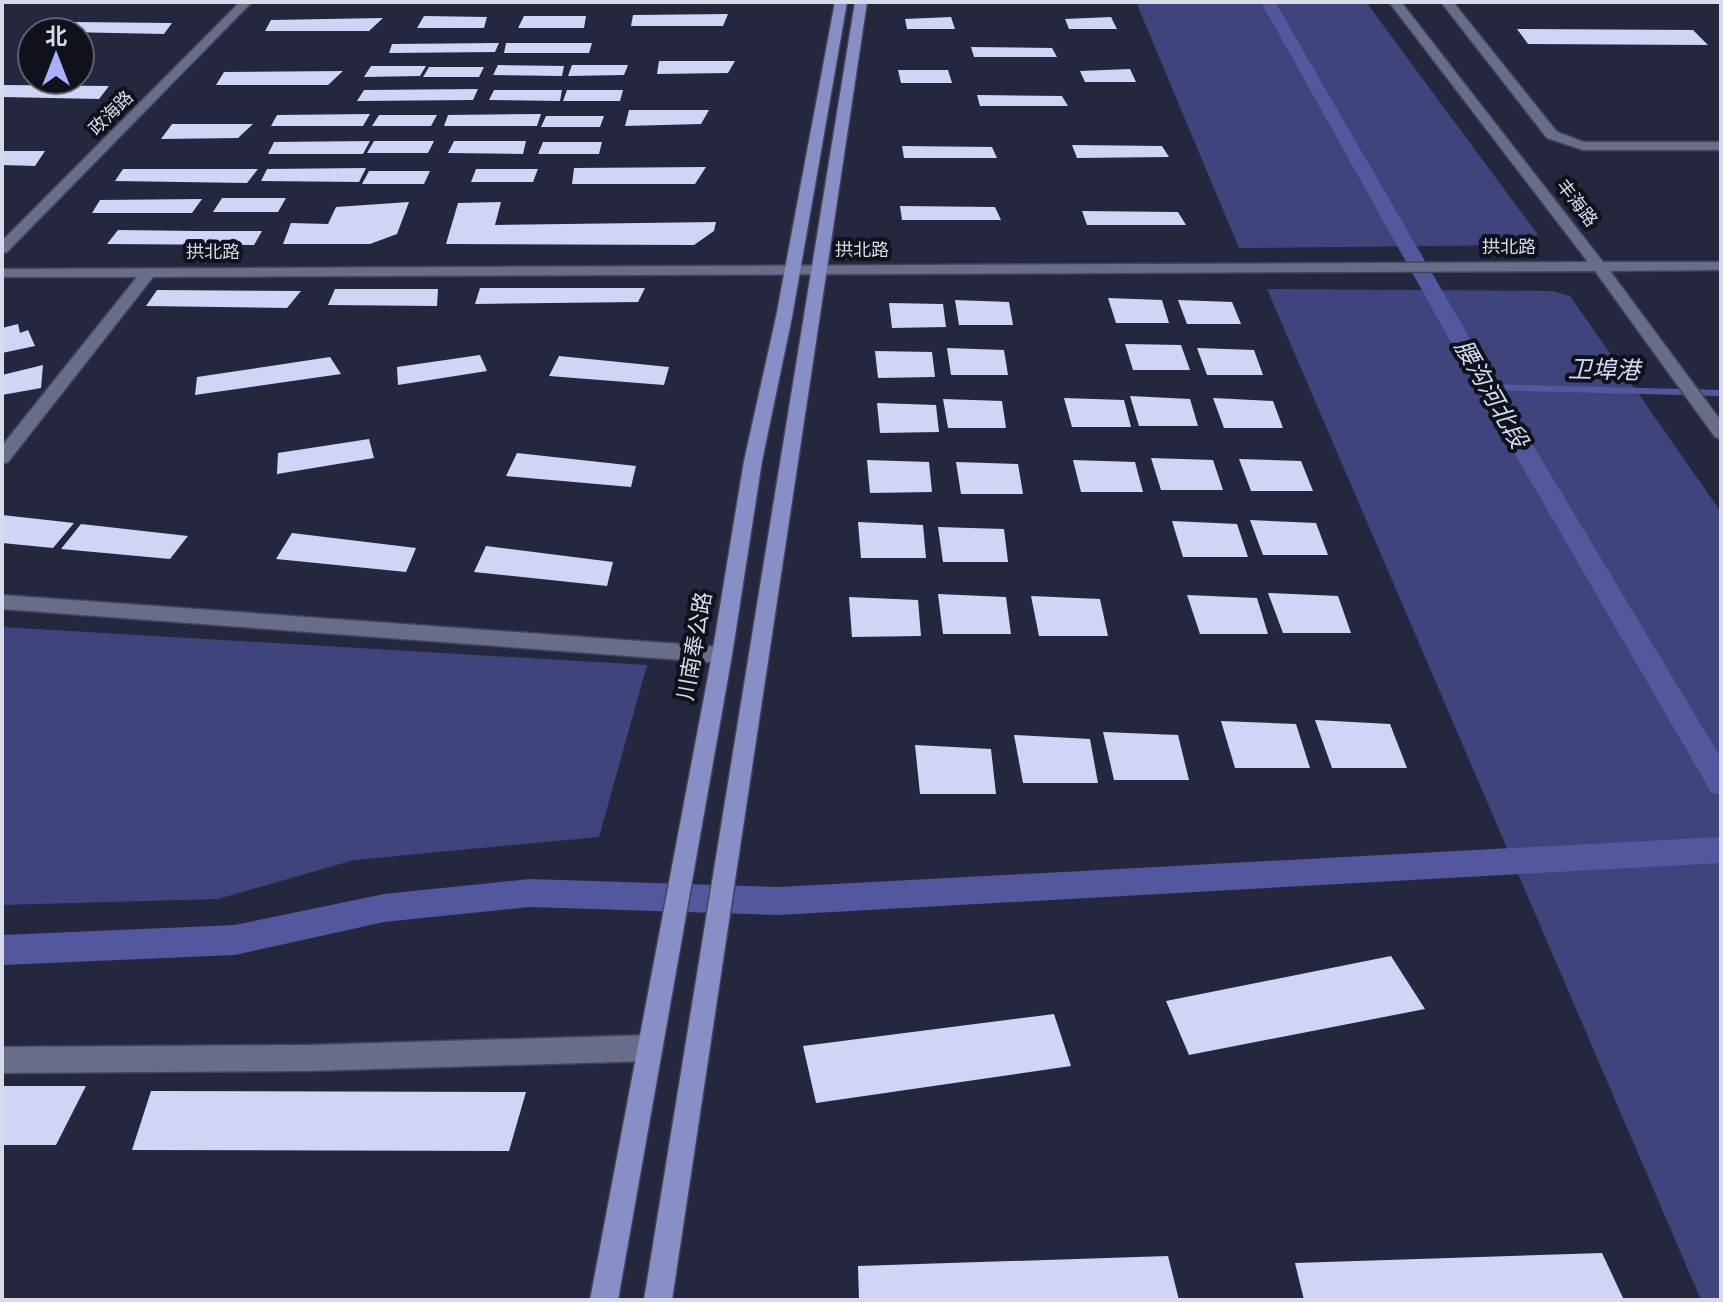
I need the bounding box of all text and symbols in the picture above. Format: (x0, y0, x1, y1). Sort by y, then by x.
north arrow (16, 16, 96, 96)
text: 北 (45, 23, 67, 49)
street label: 政海路 (84, 86, 137, 139)
street label: 丰海路 (1552, 175, 1602, 230)
street label: 拱北路 (1482, 236, 1536, 257)
street label: 拱北路 (835, 239, 889, 260)
street label: 拱北路 (186, 241, 240, 262)
water label: 腰沟河北段 (1449, 335, 1535, 455)
water label: 卫埠港 (1568, 354, 1643, 385)
street label: 川南奉公路 (672, 590, 716, 702)

